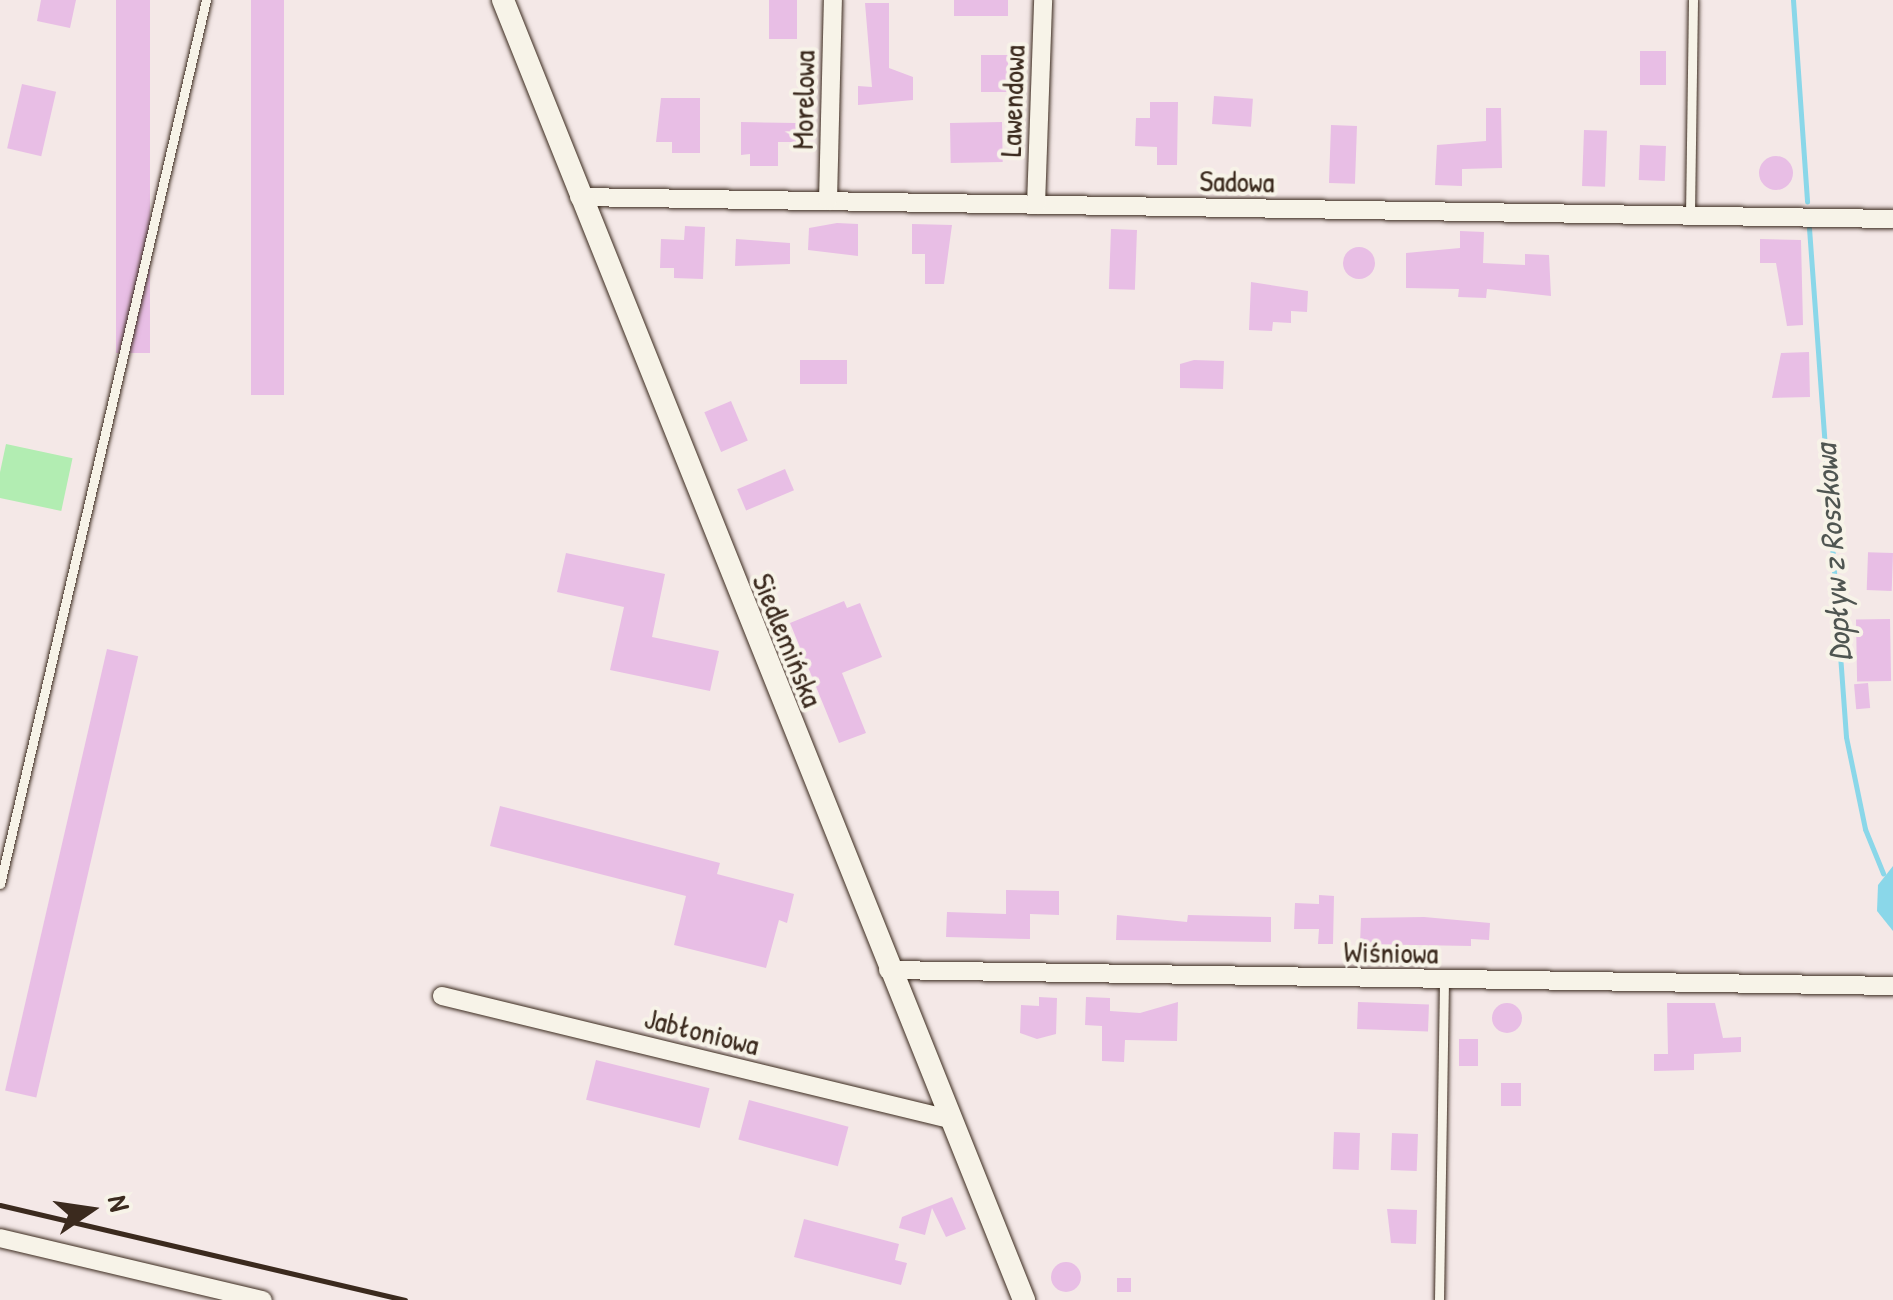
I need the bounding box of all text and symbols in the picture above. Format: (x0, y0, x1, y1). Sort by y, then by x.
street label: Lawendowa (992, 45, 1032, 157)
street label: Morelowa (784, 50, 822, 150)
street label: Sadowa (1199, 162, 1275, 200)
water label: Dopływ z Roszkowa (1806, 443, 1860, 663)
street label: Siedlemińska (745, 568, 831, 712)
street label: Wiśniowa (1343, 933, 1439, 971)
street label: Jabłoniowa (641, 999, 763, 1063)
north arrow (40, 1160, 140, 1260)
text: N (99, 1192, 139, 1215)

